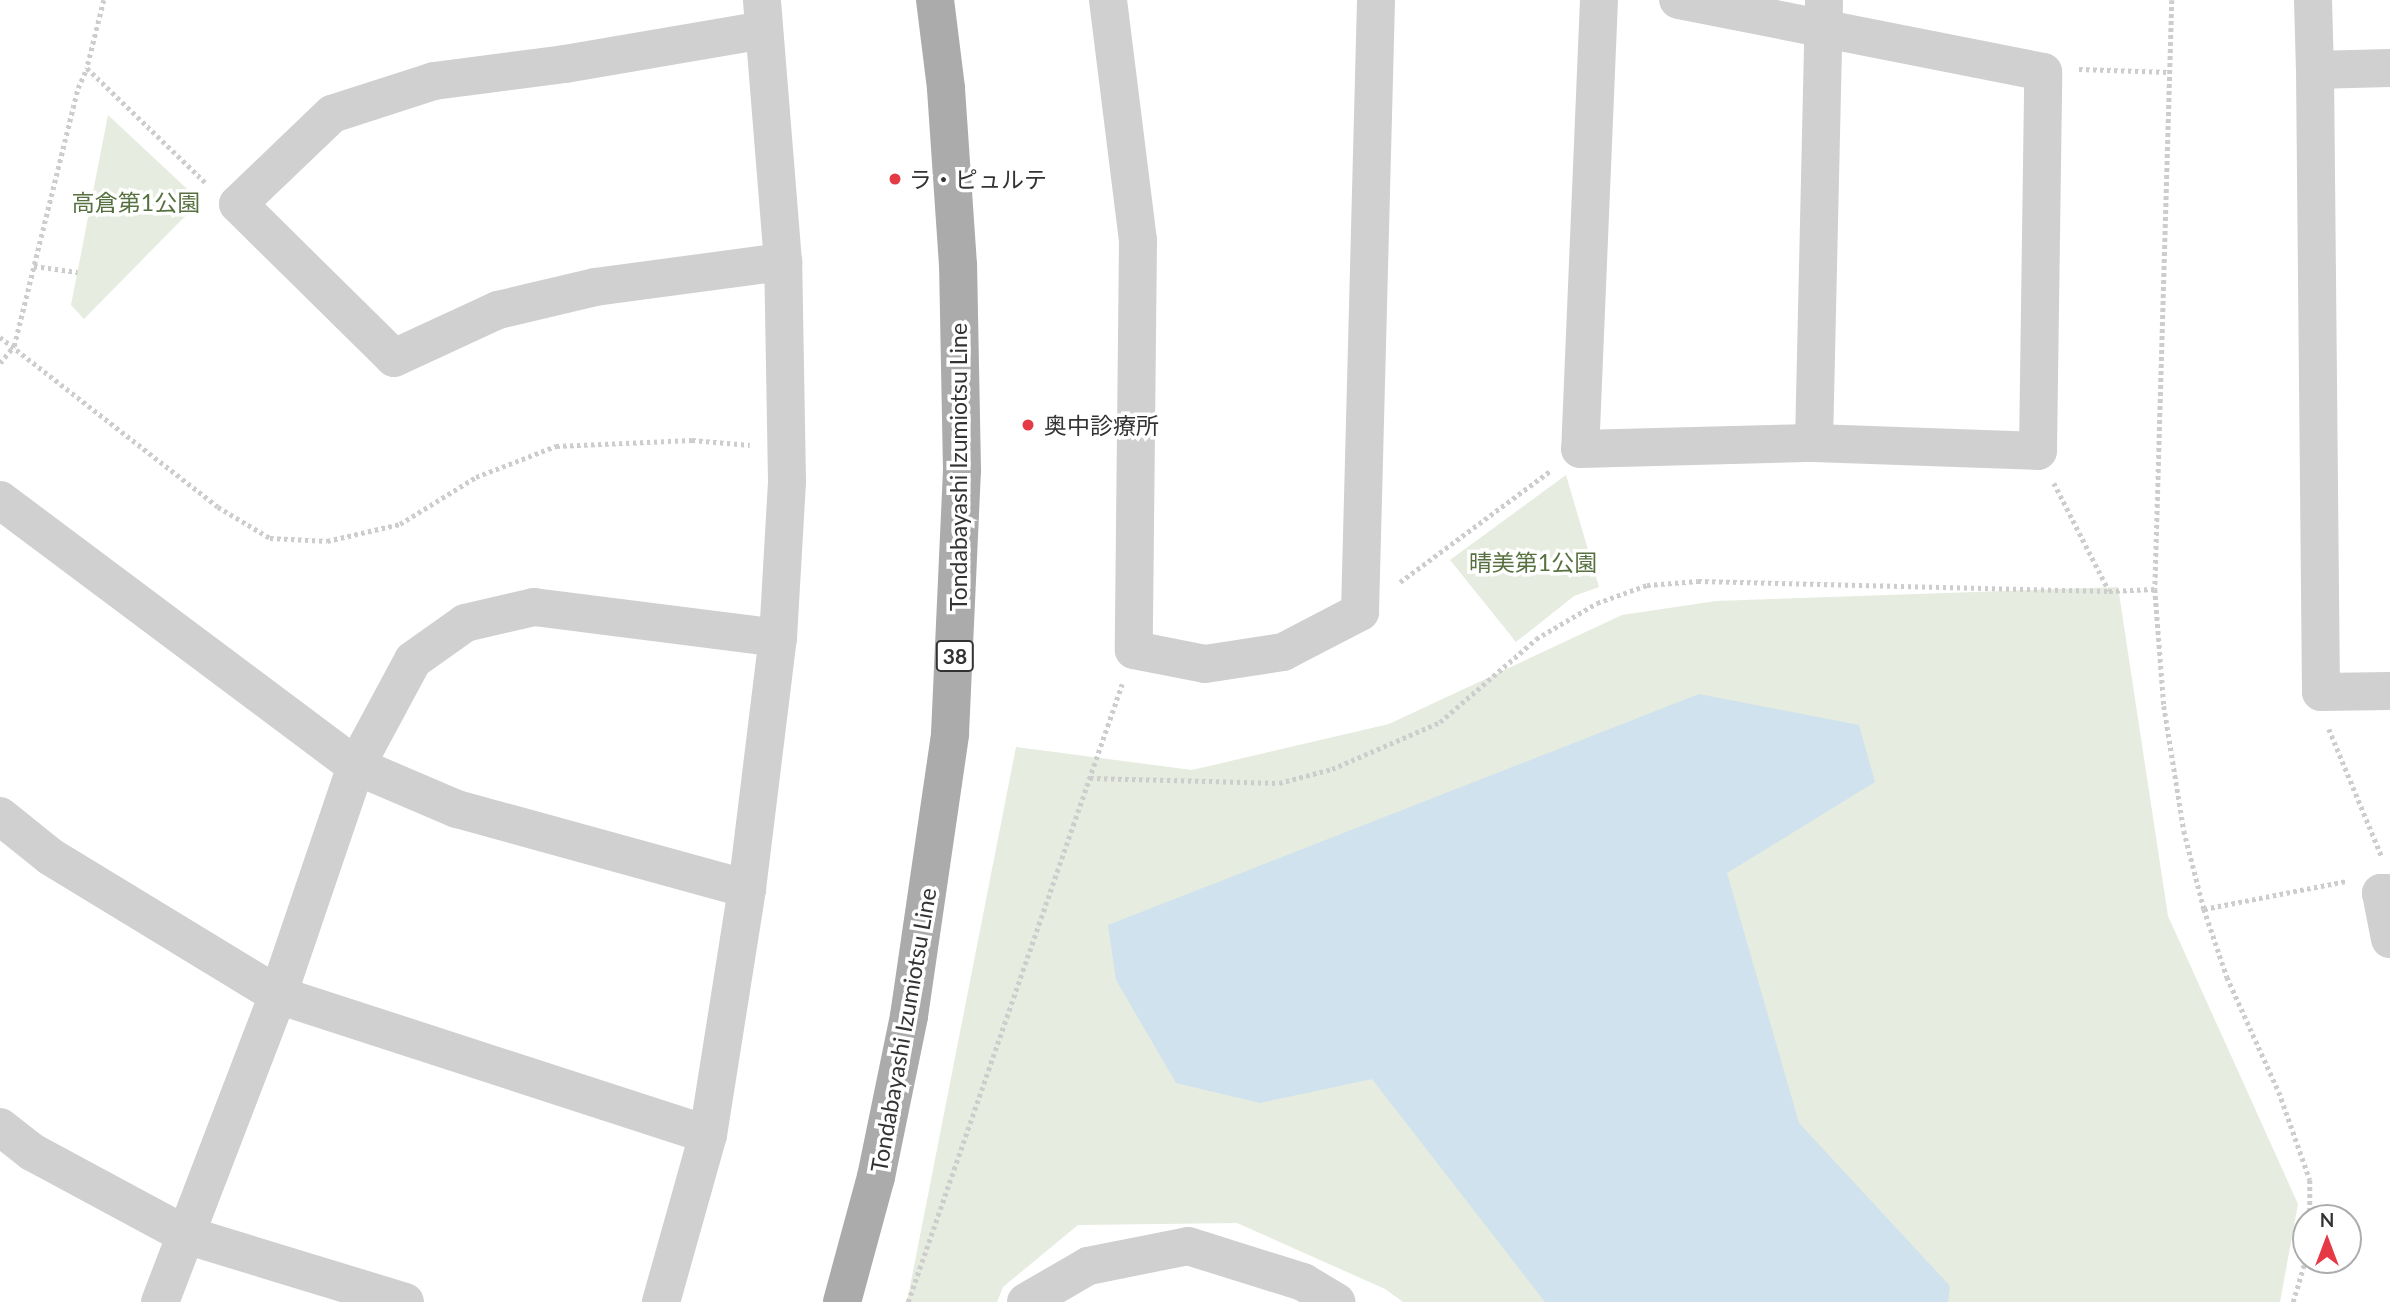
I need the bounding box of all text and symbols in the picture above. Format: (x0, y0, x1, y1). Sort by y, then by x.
place label: ラ・ピュルテ (909, 165, 1047, 193)
marker: ラ・ピュルテ (887, 171, 903, 187)
park label: 高倉第1公園 (72, 188, 200, 216)
street label: Tondabayashi Izumiotsu Line (944, 323, 972, 611)
place label: 奥中診療所 (1044, 411, 1159, 439)
marker: 奥中診療所 (1018, 415, 1038, 435)
park label: 晴美第1公園 (1469, 548, 1597, 576)
road number: 38 (936, 638, 974, 674)
street label: Tondabayashi Izumiotsu Line (864, 886, 942, 1174)
north arrow (2292, 1204, 2362, 1274)
text: N (2320, 1208, 2334, 1231)

